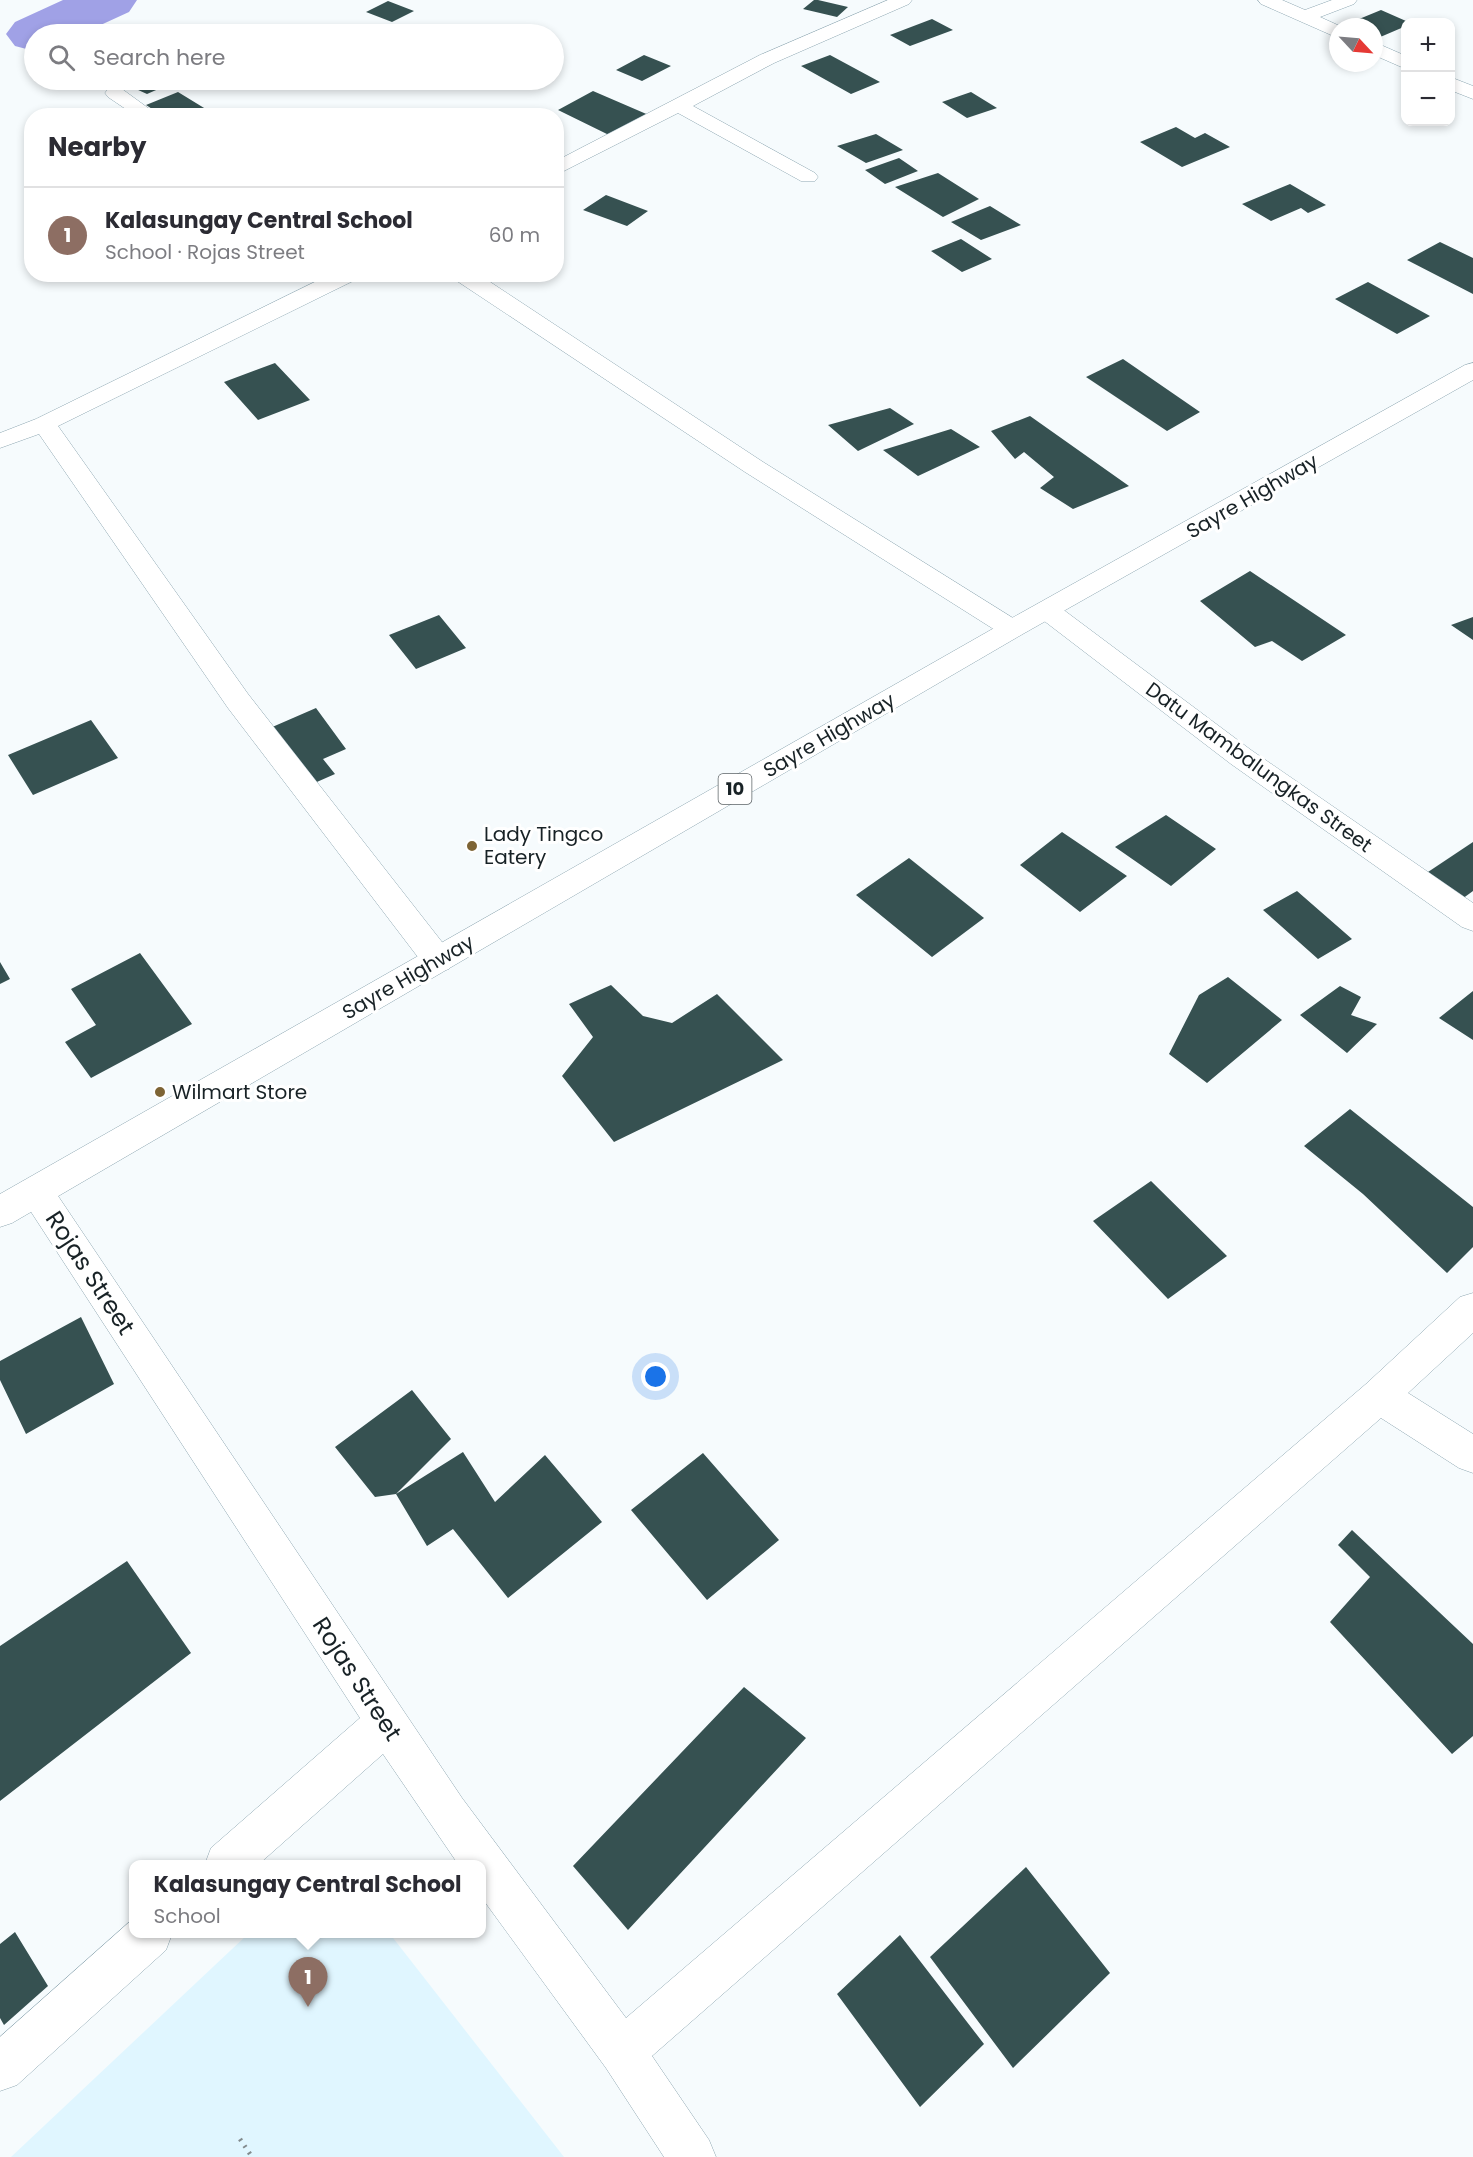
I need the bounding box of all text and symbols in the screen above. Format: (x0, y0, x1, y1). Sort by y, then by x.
north arrow (1329, 18, 1383, 72)
map controls (1401, 18, 1455, 126)
button: + (1401, 18, 1455, 72)
search box (24, 24, 564, 90)
icon: search (45, 41, 78, 74)
text: Search here (93, 42, 226, 73)
button: − (1401, 72, 1455, 126)
text: Nearby (48, 129, 146, 165)
text: Kalasungay Central School (105, 205, 413, 236)
text: 1 (64, 221, 71, 249)
text: 60 m (489, 221, 540, 249)
text: School · Rojas Street (105, 238, 305, 266)
street label: Sayre Highway (1181, 447, 1323, 545)
street label: Datu Mambalungkas Street (1140, 675, 1378, 859)
street label: Sayre Highway (758, 686, 900, 784)
road number: 10 (718, 774, 752, 804)
place label: Lady Tingco Eatery (484, 820, 603, 871)
marker: Lady Tingco Eatery (465, 839, 479, 853)
street label: Sayre Highway (337, 928, 479, 1026)
place label: Wilmart Store (172, 1078, 307, 1106)
marker: Wilmart Store (153, 1085, 167, 1099)
street label: Rojas Street (38, 1204, 143, 1341)
your location (641, 1362, 670, 1391)
street label: Rojas Street (305, 1610, 410, 1747)
popup (129, 1860, 486, 1938)
text: Kalasungay Central School (154, 1869, 461, 1900)
text: School (154, 1902, 221, 1930)
pin: 1 (288, 1958, 328, 2007)

